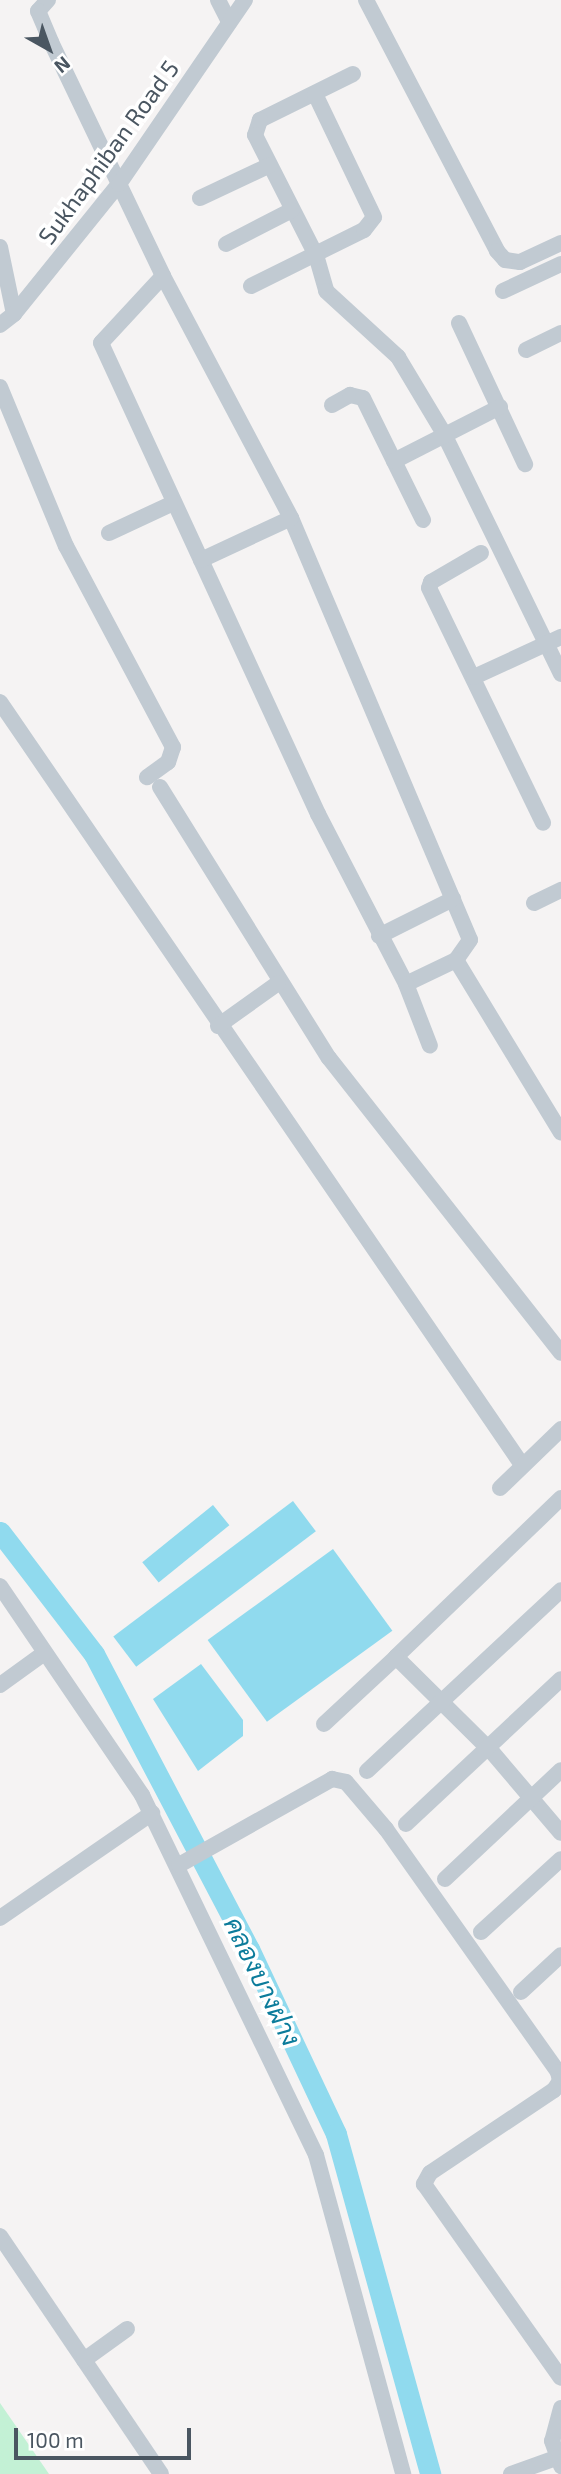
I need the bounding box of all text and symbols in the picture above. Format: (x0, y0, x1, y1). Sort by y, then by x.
north arrow (14, 14, 84, 84)
text: N (50, 52, 75, 79)
street label: Sukhaphiban Road 5 (32, 55, 184, 249)
water label: คลองบางฝาง (218, 1911, 308, 2051)
scale bar (18, 2414, 194, 2458)
text: 100 m (27, 2427, 84, 2452)

